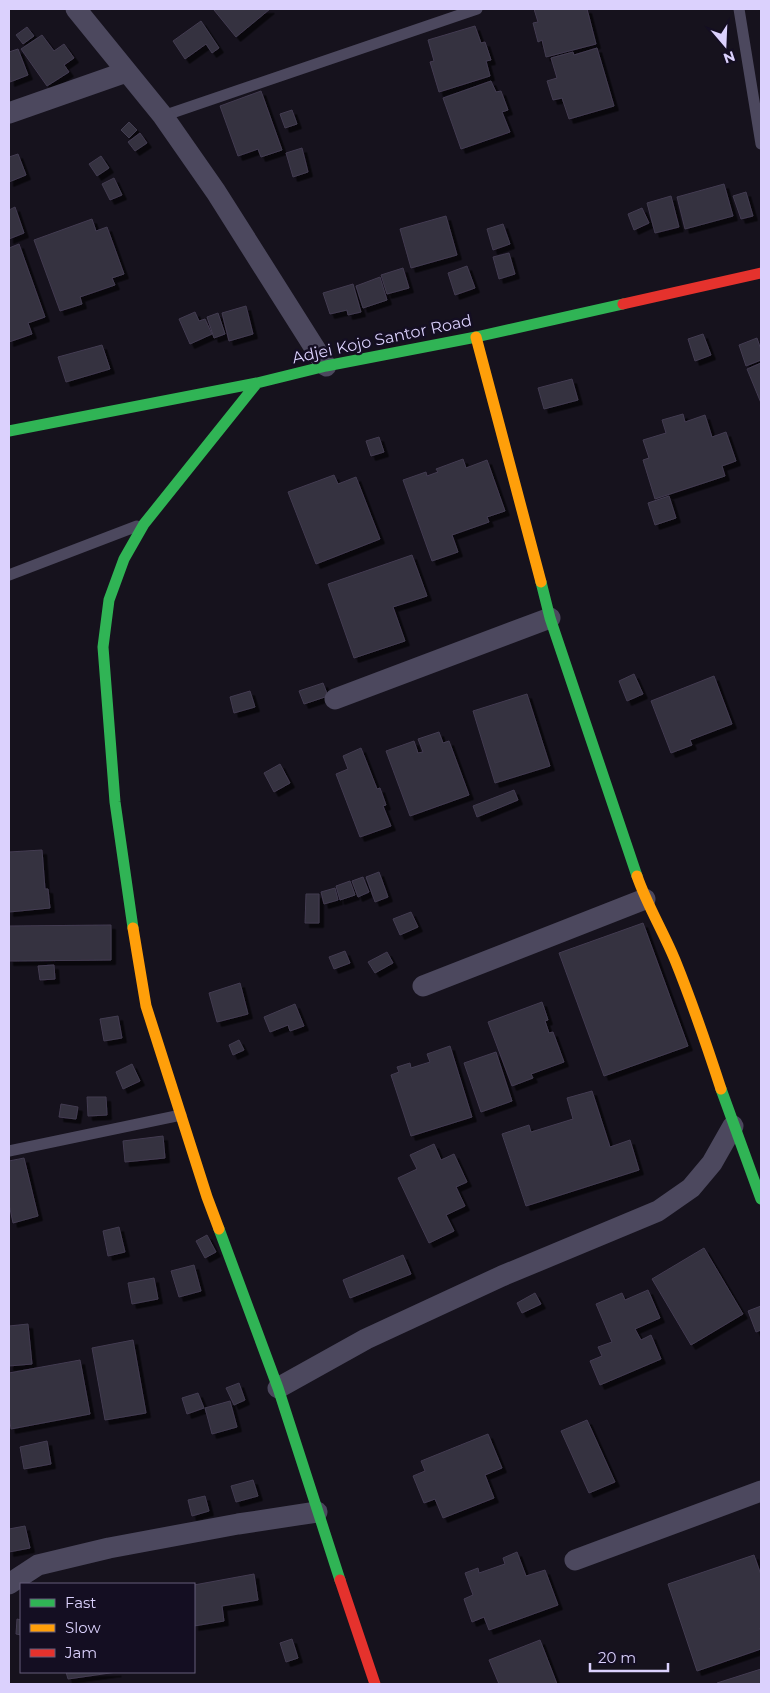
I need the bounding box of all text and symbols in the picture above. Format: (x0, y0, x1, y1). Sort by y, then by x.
north arrow (700, 20, 750, 70)
text: N (721, 47, 738, 68)
street label: Adjei Kojo Santor Road (290, 311, 474, 367)
legend (20, 1583, 195, 1673)
text: Fast (65, 1593, 96, 1612)
text: Slow (65, 1618, 101, 1637)
scale bar (590, 1640, 668, 1672)
text: Jam (64, 1643, 97, 1662)
text: 20 m (598, 1648, 636, 1667)

